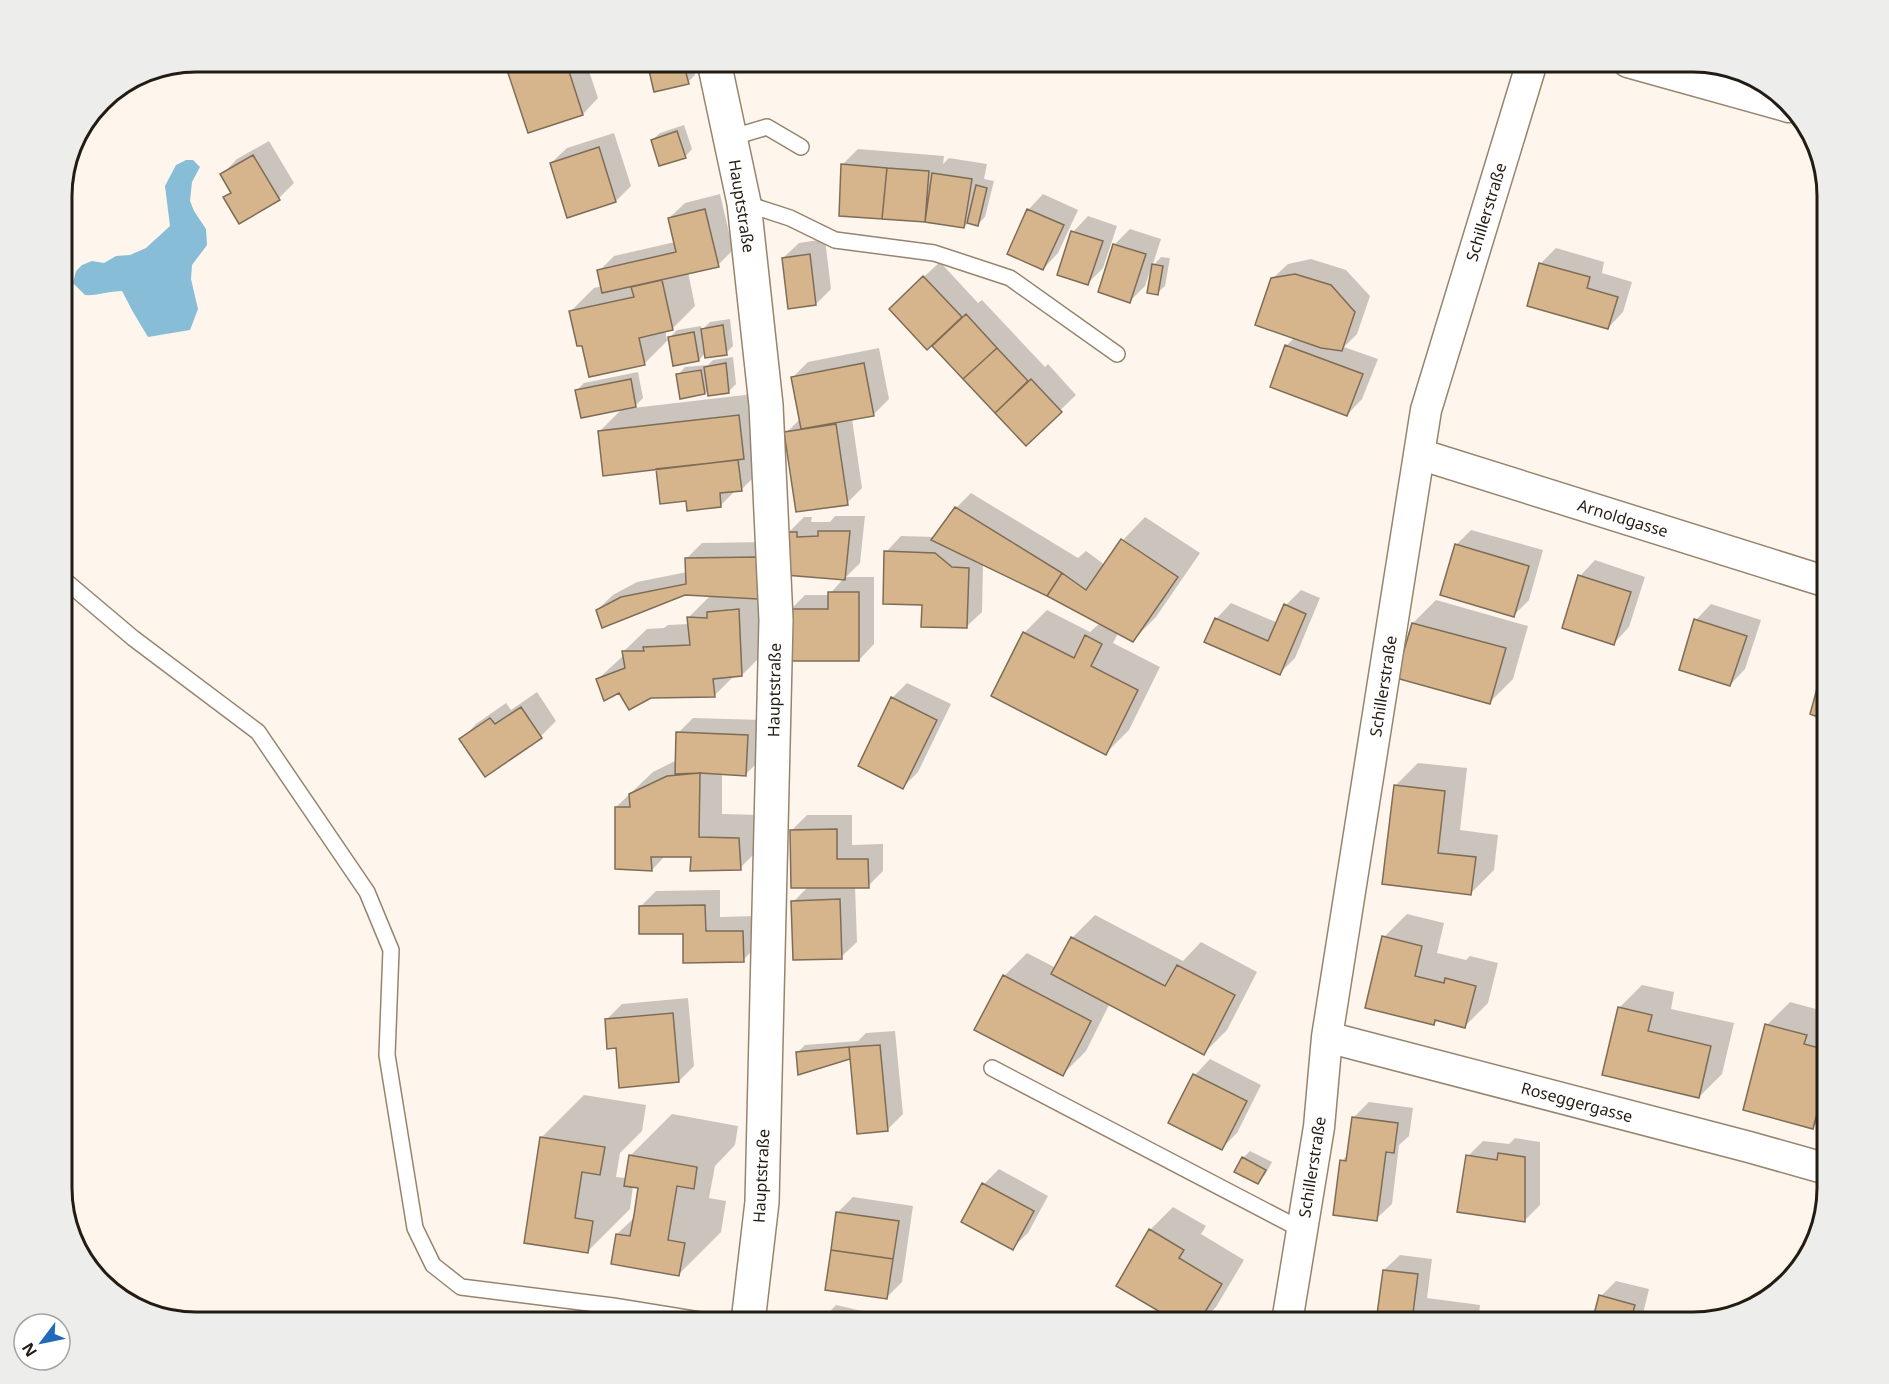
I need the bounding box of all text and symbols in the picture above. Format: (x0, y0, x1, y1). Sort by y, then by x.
street label: Hauptstraße (724, 158, 760, 254)
street label: Schillerstraße (1461, 160, 1511, 264)
street label: Arnoldgasse (1575, 494, 1671, 542)
street label: Schillerstraße (1364, 634, 1402, 738)
street label: Hauptstraße (762, 643, 786, 737)
street label: Roseggergasse (1519, 1077, 1635, 1127)
street label: Schillerstraße (1293, 1115, 1331, 1219)
street label: Hauptstraße (748, 1128, 774, 1224)
north arrow (12, 1312, 72, 1372)
text: N (17, 1339, 42, 1361)

